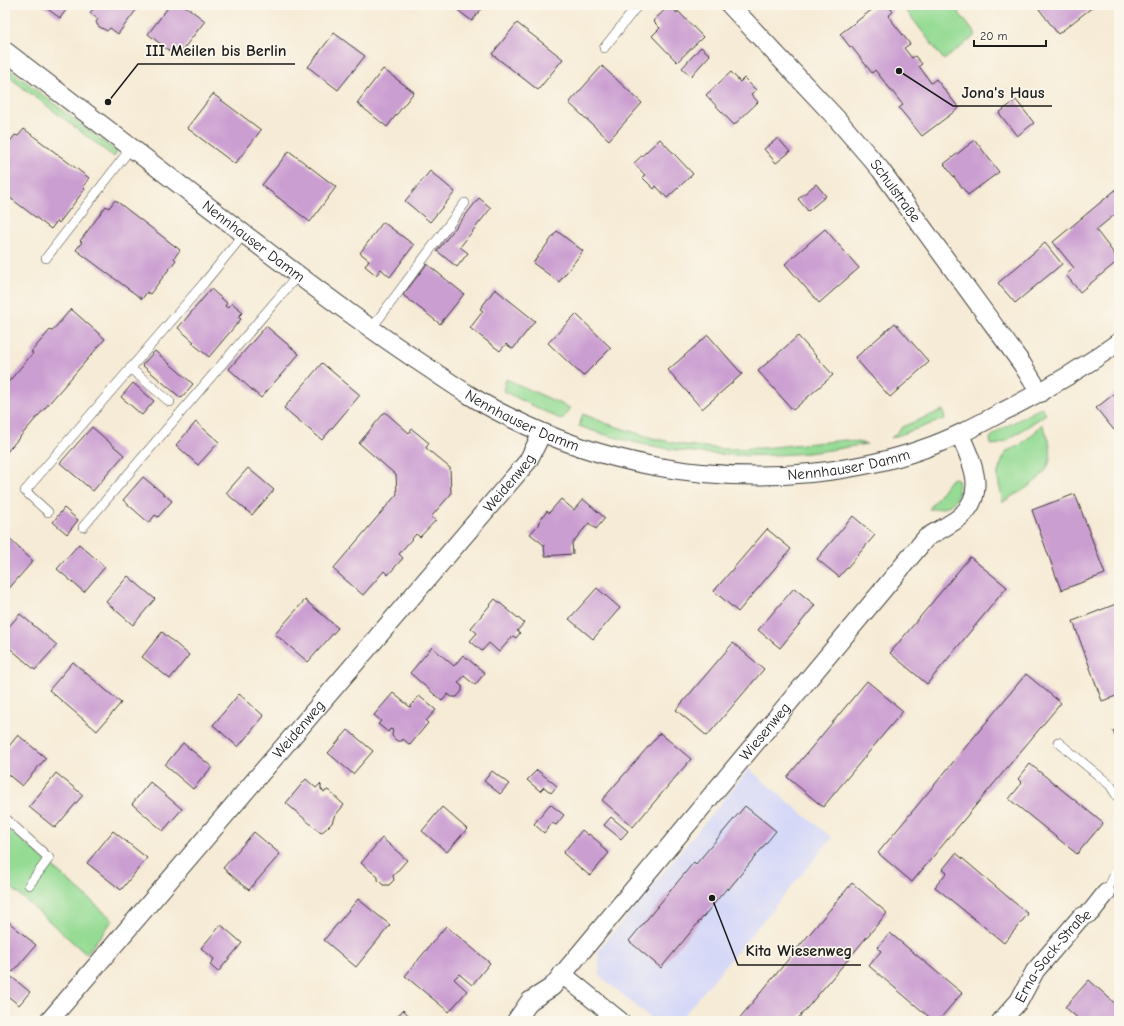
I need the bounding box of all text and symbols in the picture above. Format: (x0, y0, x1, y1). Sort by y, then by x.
scale bar (974, 22, 1046, 48)
text: 20 m (980, 29, 1008, 43)
callout: III Meilen bis Berlin (138, 36, 295, 64)
text: III Meilen bis Berlin (145, 42, 287, 60)
callout: Jona's Haus (953, 78, 1052, 106)
text: Jona's Haus (961, 84, 1045, 102)
street label: Schulstraße (866, 155, 925, 226)
street label: Nennhauser Damm (199, 196, 309, 286)
street label: Nennhauser Damm (462, 386, 582, 455)
street label: Nennhauser Damm (787, 445, 912, 484)
street label: Weidenweg (479, 451, 539, 516)
street label: Weidenweg (269, 696, 328, 762)
street label: Wiesenweg (735, 699, 794, 764)
street label: Erna-Sack-Straße (1011, 905, 1094, 1006)
callout: Kita Wiesenweg (738, 937, 861, 965)
text: Kita Wiesenweg (746, 942, 852, 960)

